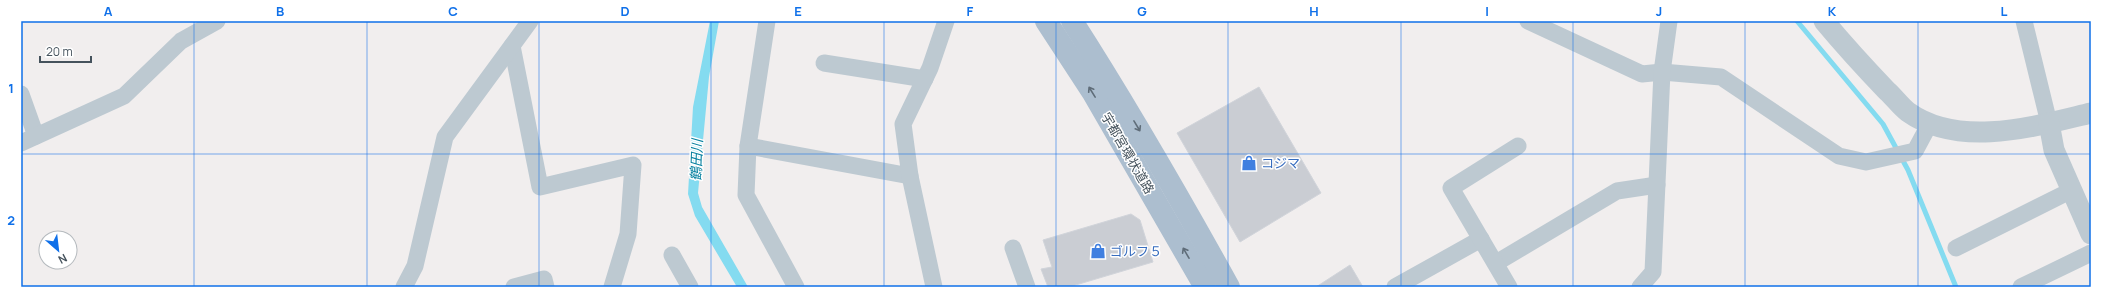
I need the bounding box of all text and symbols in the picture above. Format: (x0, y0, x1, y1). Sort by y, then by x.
text: A (104, 2, 113, 20)
text: B (276, 2, 284, 20)
text: C (448, 2, 458, 20)
text: D (620, 2, 630, 20)
text: E (794, 2, 802, 20)
text: F (967, 2, 974, 20)
text: G (1137, 2, 1147, 20)
text: H (1309, 2, 1319, 20)
text: I (1485, 2, 1489, 20)
text: J (1656, 2, 1662, 20)
text: K (1828, 2, 1837, 20)
text: L (2001, 2, 2008, 20)
scale bar (40, 38, 91, 64)
text: 20 m (46, 43, 73, 60)
text: 1 (8, 79, 14, 97)
one-way arrow (1088, 87, 1096, 98)
street label: 宇都宮環状道路 (1097, 109, 1159, 197)
one-way arrow (1133, 120, 1141, 132)
water label: 鶴田川 (686, 137, 706, 181)
shop icon: コジマ (1240, 154, 1258, 172)
place label: コジマ (1261, 154, 1300, 172)
text: 2 (7, 211, 15, 229)
north arrow (38, 230, 78, 270)
shop icon: ゴルフ５ (1089, 242, 1107, 260)
place label: ゴルフ５ (1110, 242, 1162, 260)
one-way arrow (1181, 247, 1189, 259)
text: N (56, 251, 70, 268)

